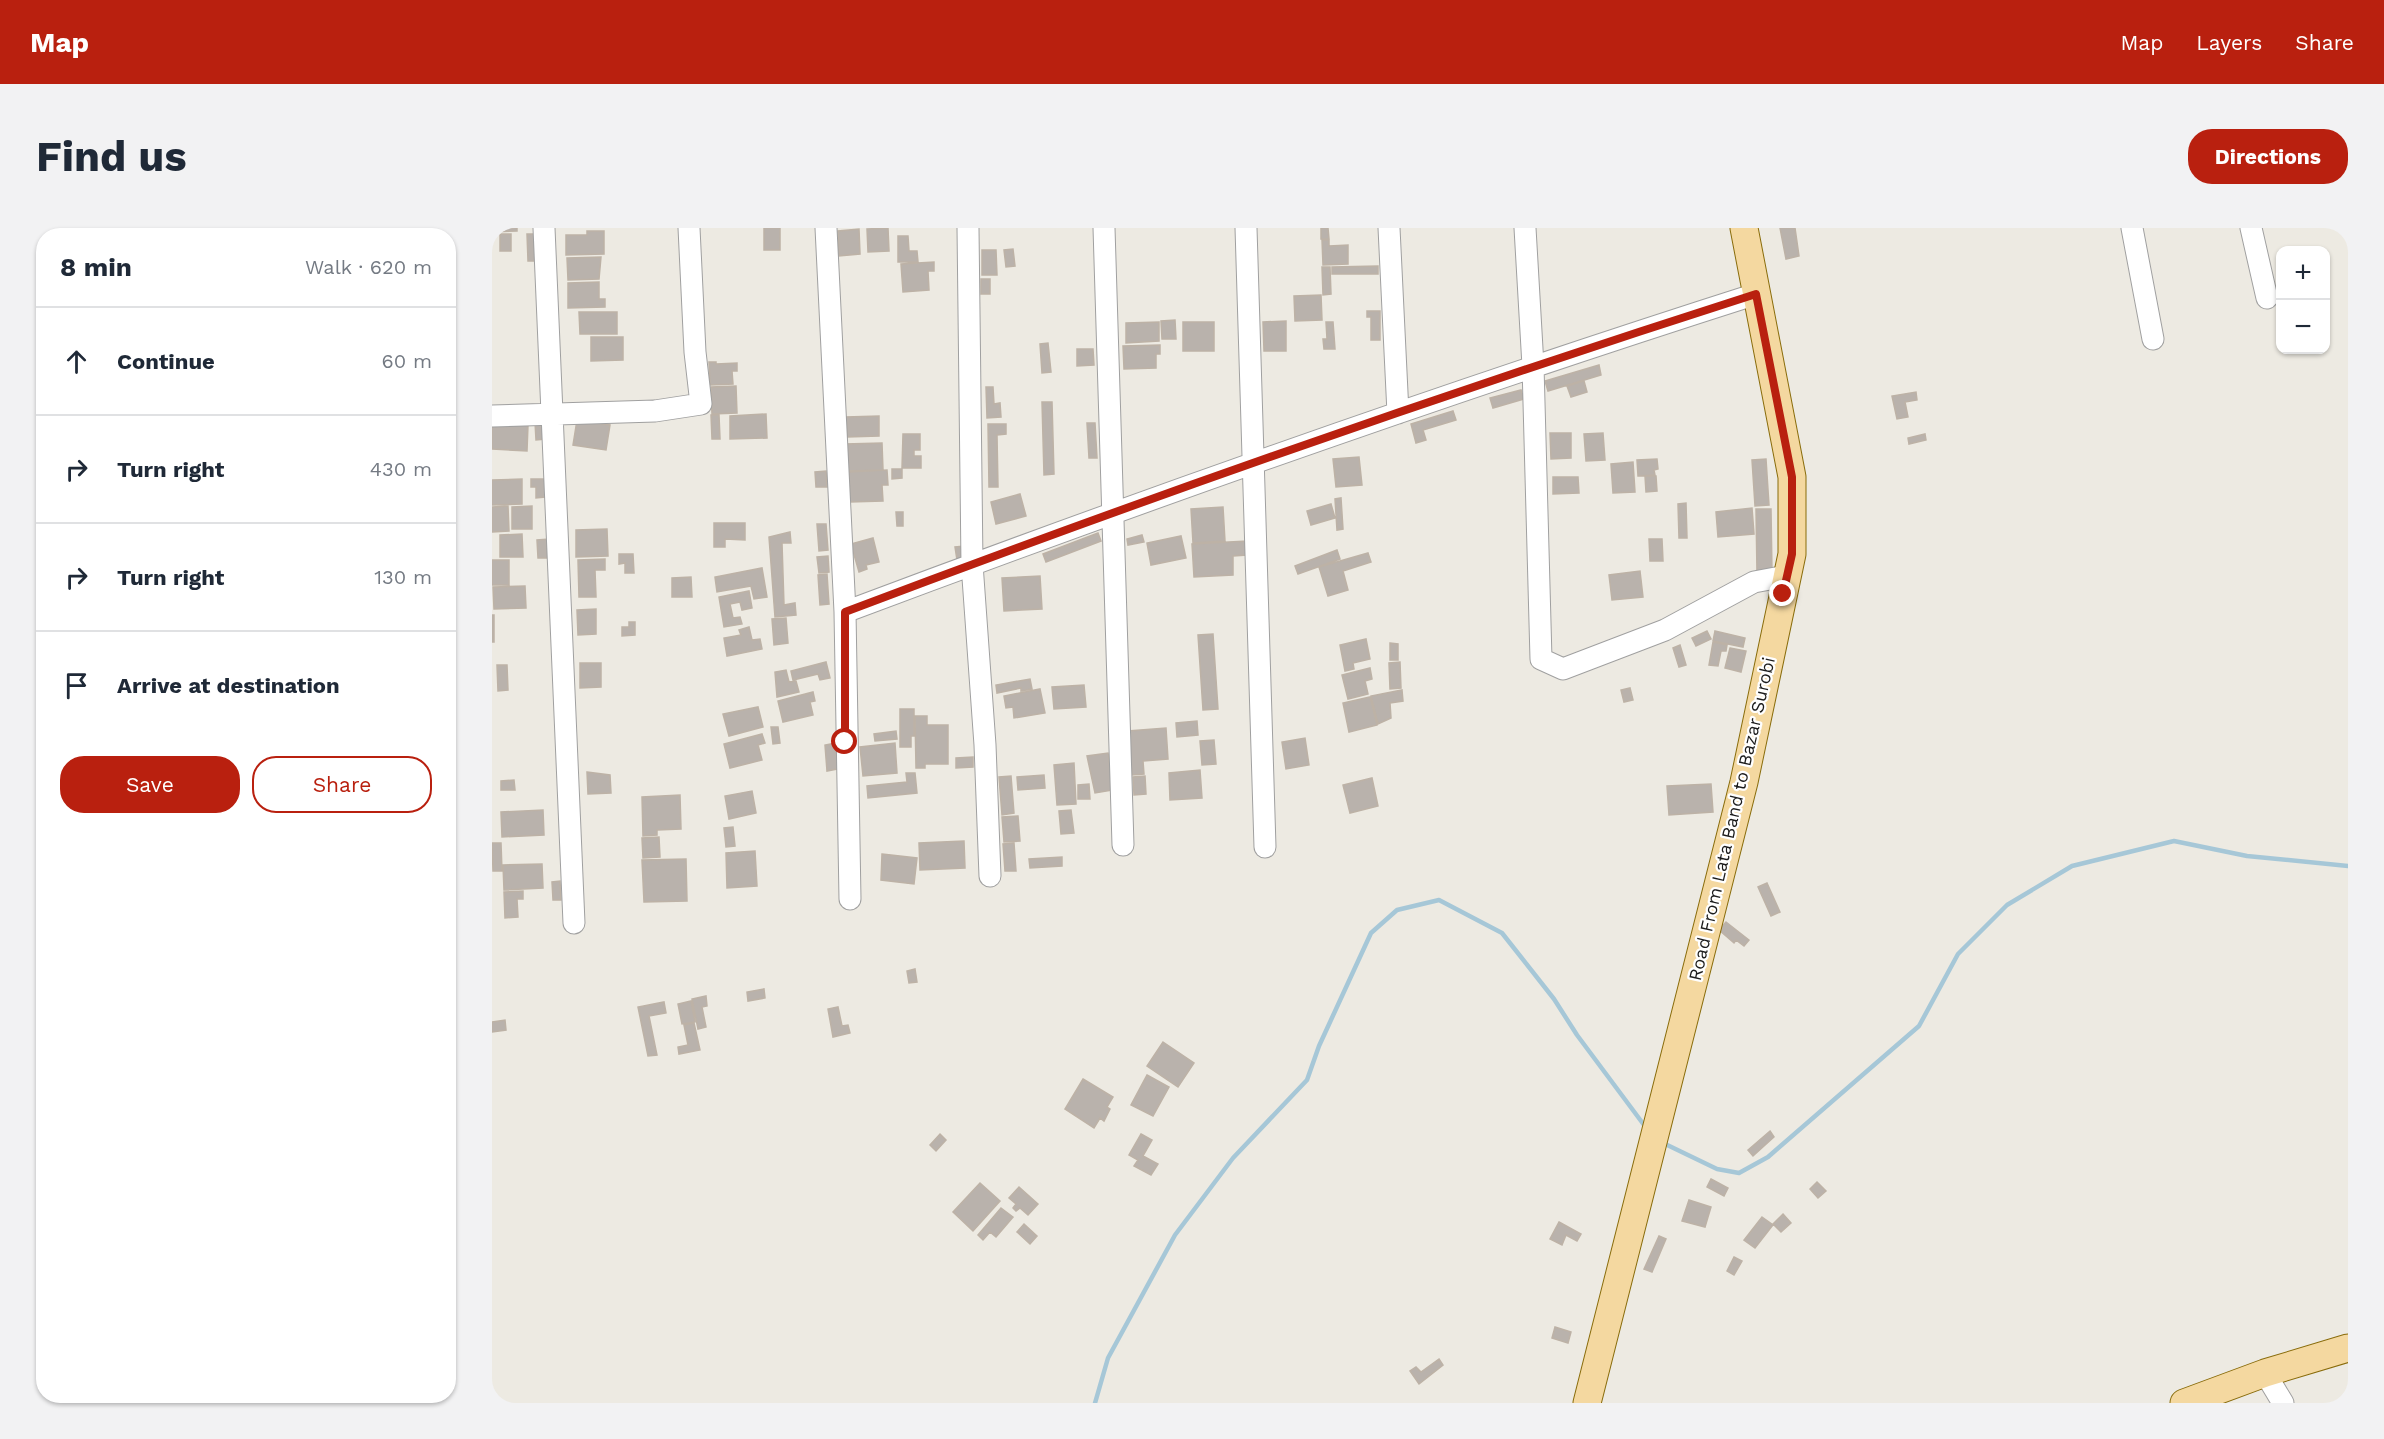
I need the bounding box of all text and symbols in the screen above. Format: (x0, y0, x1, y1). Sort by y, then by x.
text: Map (30, 26, 89, 59)
text: Map (2120, 30, 2163, 55)
text: Layers (2196, 30, 2262, 55)
text: Share (2295, 30, 2354, 55)
button: Directions (2188, 129, 2348, 184)
text: Find us (36, 132, 187, 181)
map controls (2276, 246, 2330, 354)
button: + (2276, 246, 2330, 300)
text: 8 min (60, 252, 132, 282)
text: Walk · 620 m (305, 255, 432, 279)
button: − (2276, 300, 2330, 354)
icon: ahead (60, 345, 93, 378)
text: Continue (117, 349, 215, 374)
text: 60 m (382, 349, 432, 373)
icon: right (60, 453, 93, 486)
text: Turn right (117, 457, 224, 482)
text: 430 m (370, 457, 432, 481)
icon: right (60, 561, 93, 594)
text: Turn right (117, 565, 224, 590)
text: 130 m (374, 565, 432, 589)
route end (1769, 580, 1795, 606)
street label: Road From Lata Band to Bazar Surobi (1684, 655, 1779, 983)
icon: arrive (60, 669, 93, 702)
text: Arrive at destination (117, 673, 340, 698)
route start (831, 728, 857, 754)
button: Save (60, 756, 240, 813)
button: Share (252, 756, 432, 813)

